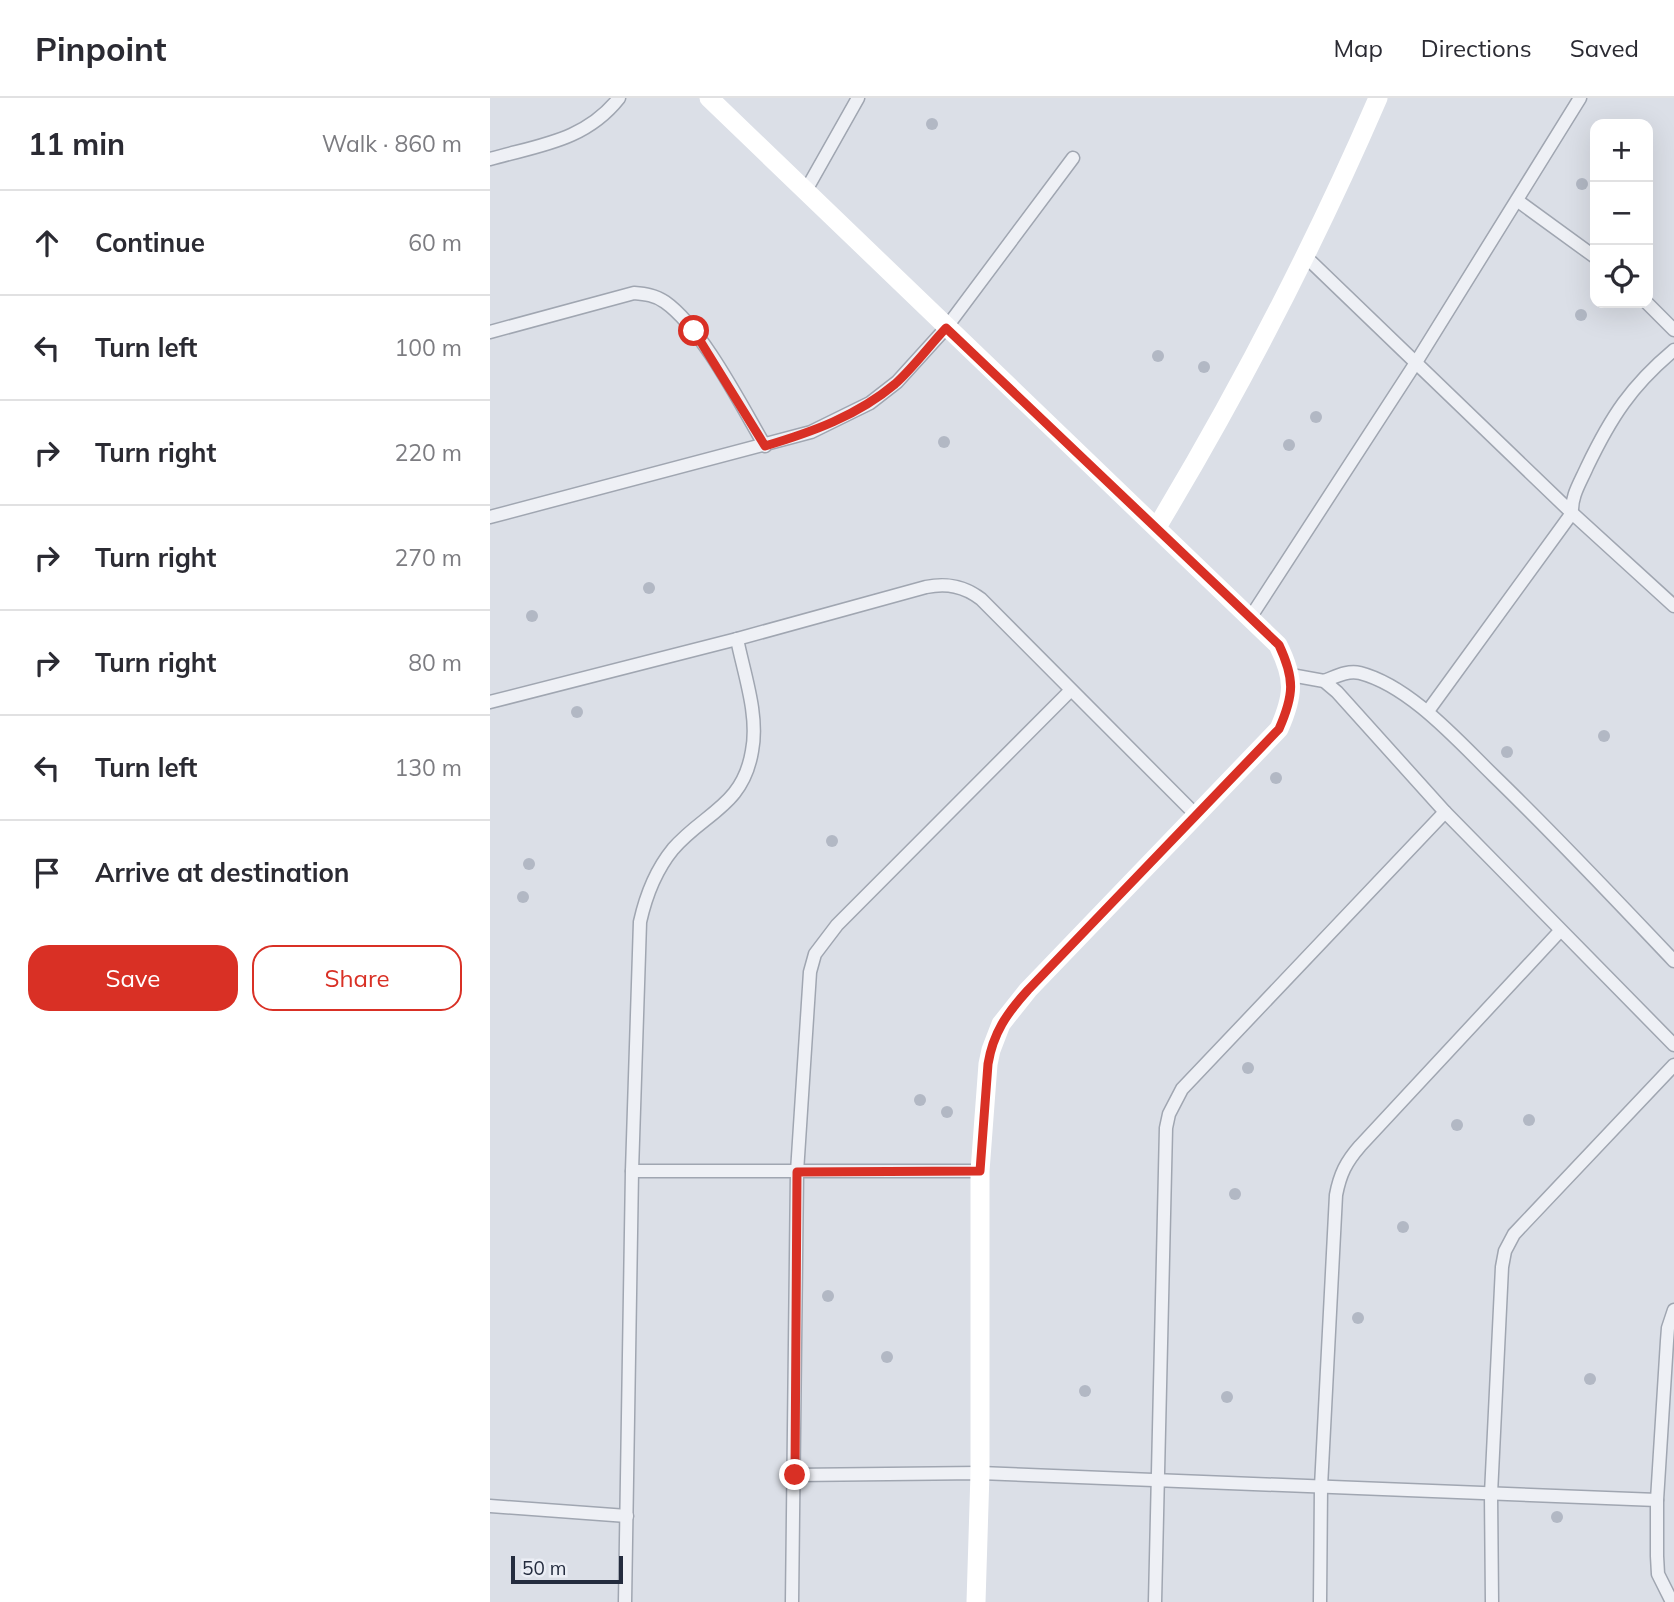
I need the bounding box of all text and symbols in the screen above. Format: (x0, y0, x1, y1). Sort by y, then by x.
text: Pinpoint (35, 28, 167, 69)
text: Map (1333, 33, 1383, 63)
text: Directions (1421, 33, 1532, 63)
text: Saved (1570, 33, 1639, 63)
map controls (1590, 119, 1653, 308)
button: + (1590, 119, 1653, 182)
text: 11 min (28, 125, 125, 163)
text: Walk · 860 m (322, 129, 462, 158)
button: − (1590, 182, 1653, 245)
icon: ahead (28, 224, 66, 262)
text: Continue (95, 226, 205, 259)
text: 60 m (408, 228, 462, 257)
button: locate (1590, 245, 1653, 308)
route start (678, 315, 709, 346)
icon: left (28, 329, 66, 367)
text: Turn left (95, 331, 197, 364)
text: 100 m (394, 333, 462, 362)
icon: right (28, 434, 66, 472)
text: Turn right (95, 436, 216, 469)
text: 220 m (394, 438, 462, 467)
icon: right (28, 539, 66, 577)
text: Turn right (95, 541, 216, 574)
text: 270 m (394, 543, 462, 572)
icon: right (28, 644, 66, 682)
text: Turn right (95, 646, 216, 679)
text: 80 m (408, 648, 462, 677)
icon: left (28, 749, 66, 787)
text: Turn left (95, 751, 197, 784)
text: 130 m (394, 753, 462, 782)
icon: arrive (28, 854, 66, 892)
text: Arrive at destination (95, 856, 350, 889)
button: Save (28, 945, 238, 1011)
button: Share (252, 945, 462, 1011)
route end (779, 1459, 810, 1490)
scale bar (511, 1553, 623, 1585)
text: 50 m (522, 1556, 566, 1580)

